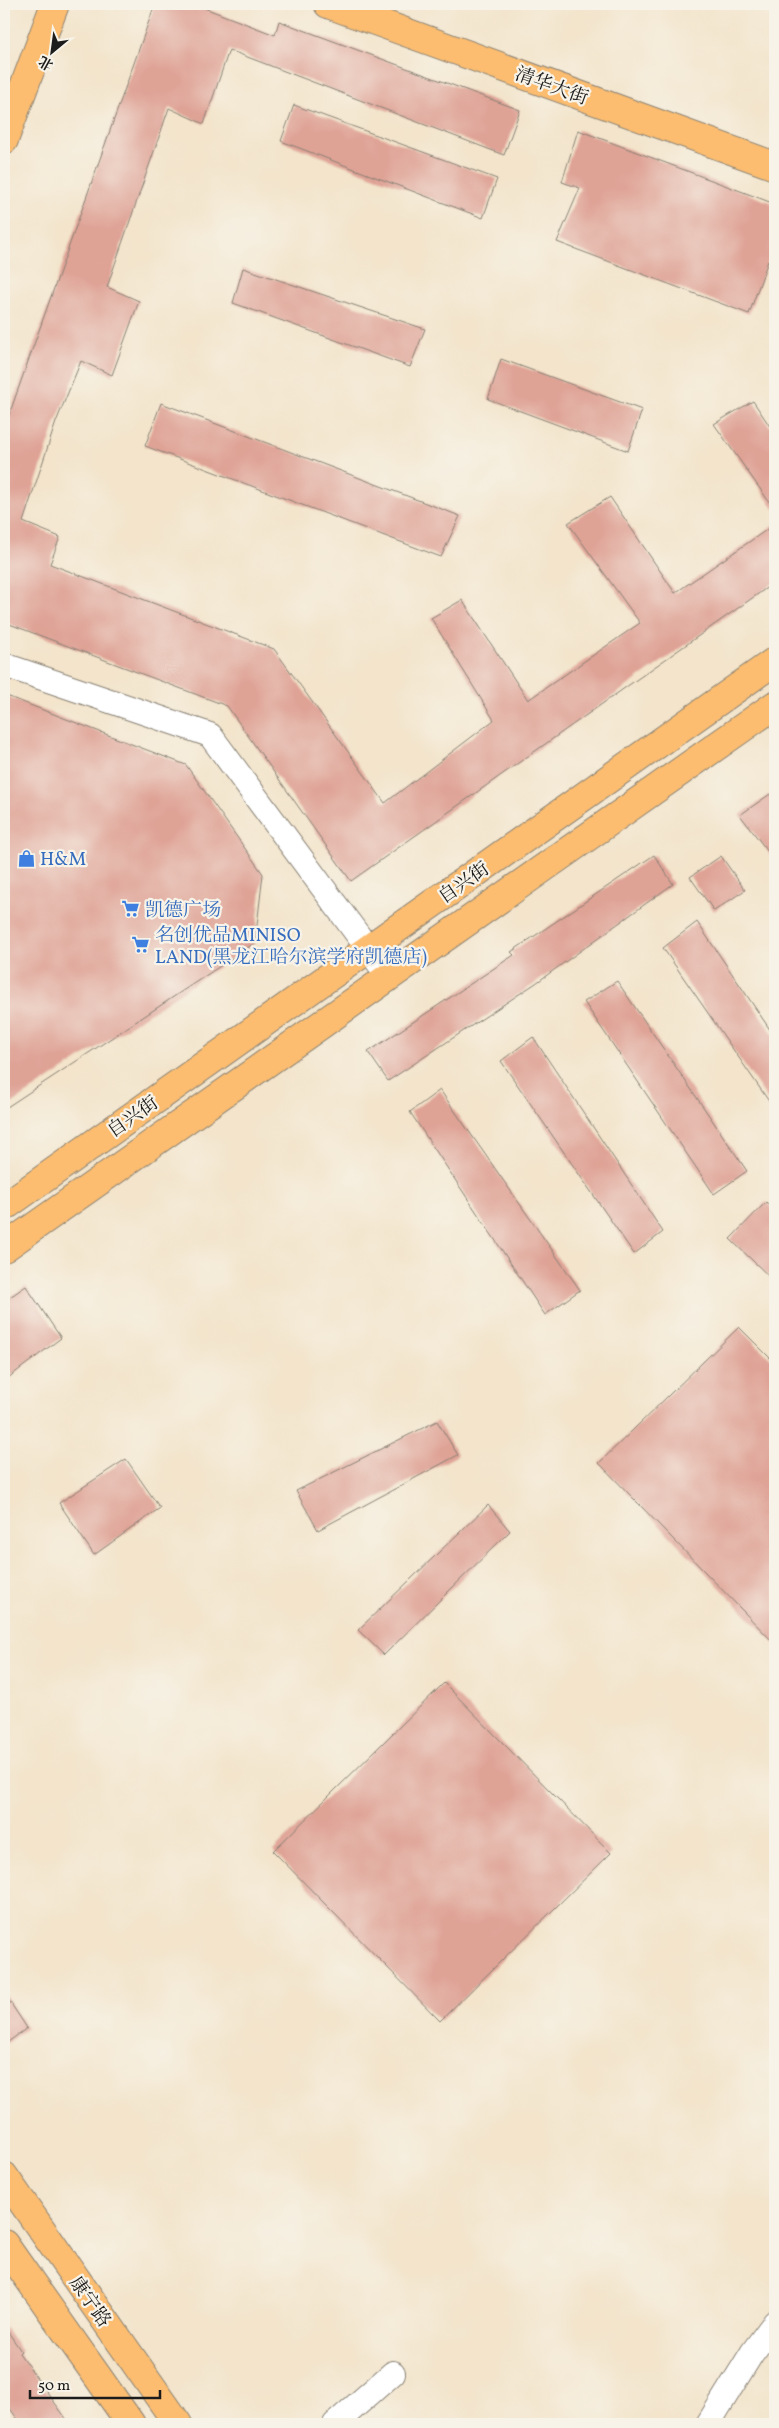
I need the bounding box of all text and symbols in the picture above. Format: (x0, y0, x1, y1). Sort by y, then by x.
north arrow (28, 28, 78, 78)
text: 北 (36, 50, 57, 74)
street label: 清华大街 (511, 62, 591, 112)
place label: H&M (40, 847, 86, 873)
shop icon: H&M (16, 848, 36, 868)
street label: 自兴街 (433, 857, 495, 911)
place label: 凯德广场 (145, 898, 221, 924)
supermarket icon: 凯德广场 (121, 899, 141, 919)
place label: 名创优品MINISO LAND(黑龙江哈尔滨学府凯德店) (155, 923, 427, 971)
supermarket icon: 名创优品MINISO LAND(黑龙江哈尔滨学府凯德店) (131, 935, 151, 955)
street label: 自兴街 (102, 1091, 164, 1145)
street label: 康宁路 (62, 2271, 116, 2333)
scale bar (30, 2368, 160, 2400)
text: 50 m (38, 2376, 70, 2397)

